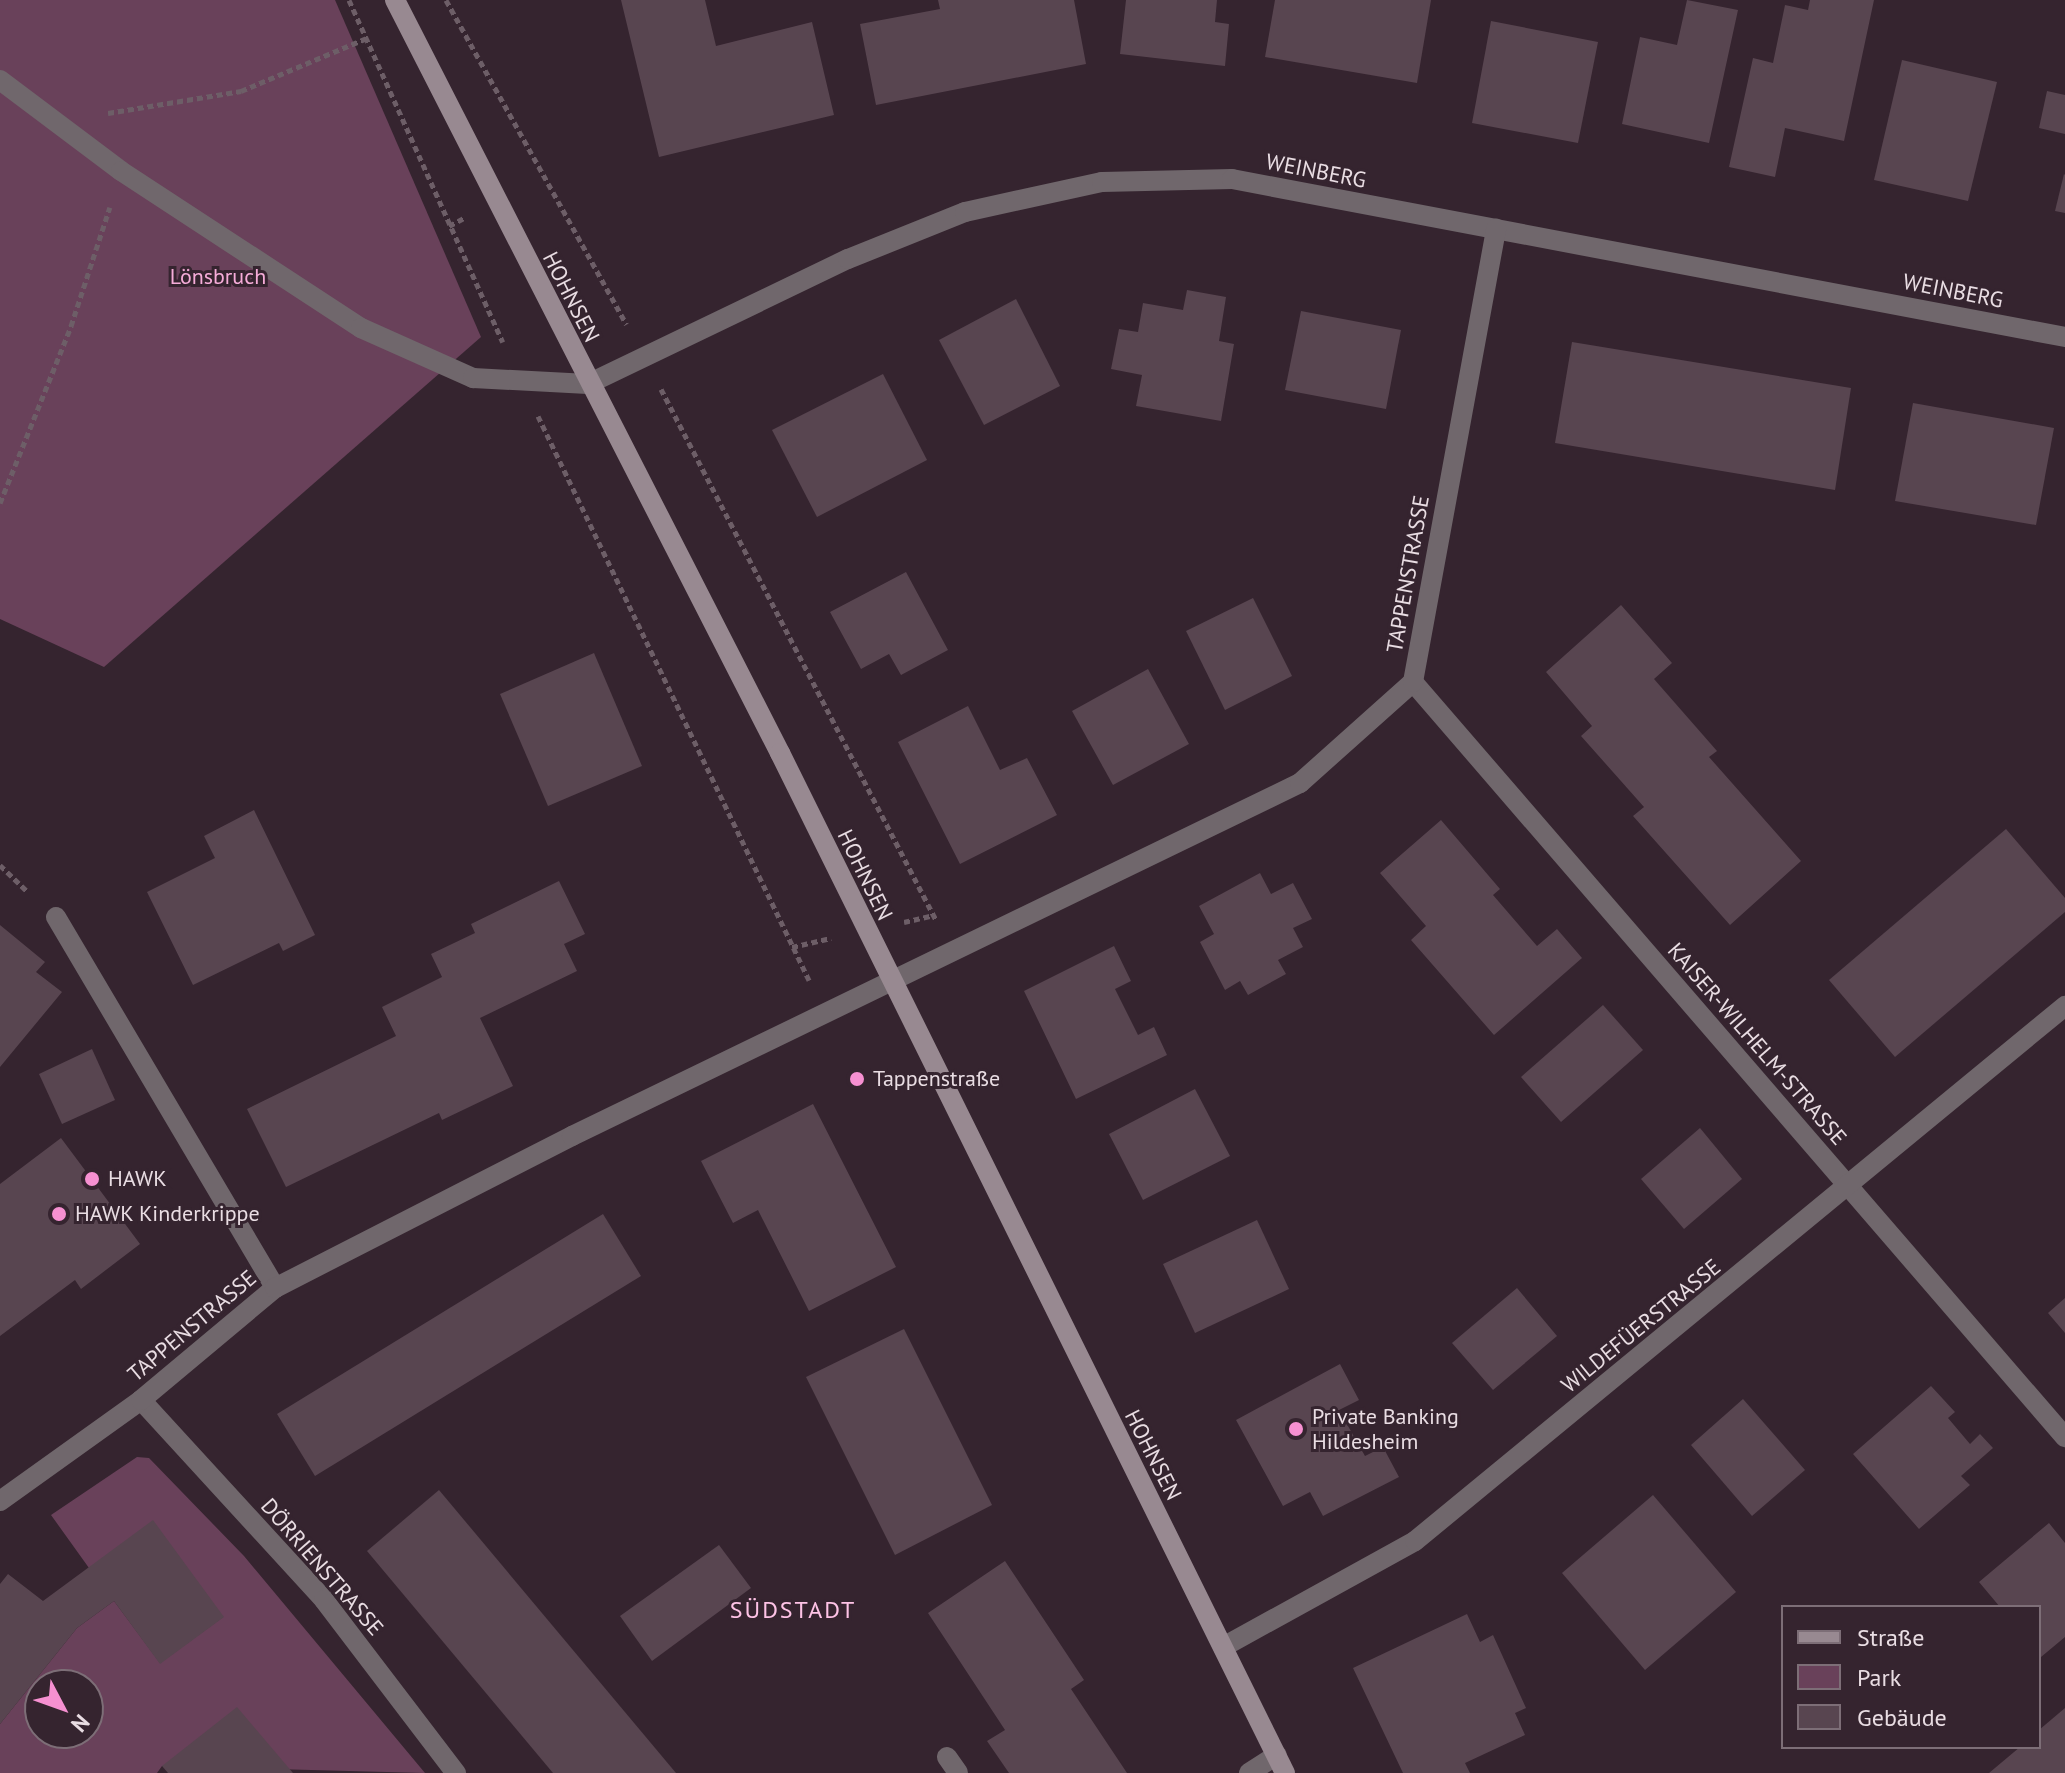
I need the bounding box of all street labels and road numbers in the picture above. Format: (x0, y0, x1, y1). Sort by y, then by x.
street label: WEINBERG (1264, 148, 1368, 194)
street label: HOHNSEN (537, 247, 605, 347)
street label: WEINBERG (1901, 268, 2005, 314)
street label: TAPPENSTRASSE (1381, 493, 1435, 655)
street label: HOHNSEN (832, 825, 898, 925)
street label: KAISER-WILHELM-STRASSE (1662, 937, 1852, 1151)
street label: WILDEFÜERSTRASSE (1556, 1254, 1726, 1398)
street label: TAPPENSTRASSE (123, 1265, 261, 1387)
street label: HOHNSEN (1119, 1405, 1187, 1505)
street label: DÖRRIENSTRASSE (255, 1493, 389, 1641)

